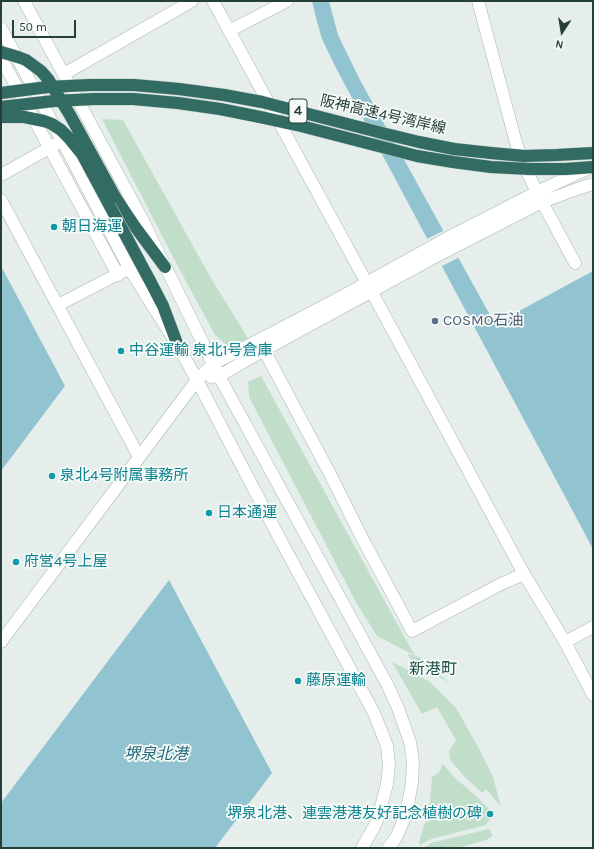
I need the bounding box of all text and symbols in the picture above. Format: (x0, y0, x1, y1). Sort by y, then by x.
scale bar (14, 12, 78, 38)
north arrow (542, 12, 582, 52)
text: 50 m (19, 20, 47, 34)
text: N (554, 37, 565, 51)
street label: 阪神高速4号湾岸線 (318, 92, 448, 138)
road number: 4 (289, 99, 307, 123)
place label: 朝日海運 (62, 218, 122, 236)
marker: 朝日海運 (49, 222, 59, 232)
place label: COSMO石油 (443, 312, 523, 330)
marker: COSMO石油 (430, 316, 440, 326)
place label: 中谷運輸 泉北1号倉庫 (129, 342, 273, 360)
marker: 中谷運輸 泉北1号倉庫 (116, 346, 126, 356)
place label: 泉北4号附属事務所 (60, 467, 188, 485)
marker: 泉北4号附属事務所 (47, 471, 57, 481)
place label: 日本通運 (217, 504, 277, 522)
marker: 日本通運 (204, 508, 214, 518)
place label: 府営4号上屋 (24, 553, 107, 571)
marker: 府営4号上屋 (11, 557, 21, 567)
district label: 新港町 (409, 659, 457, 679)
place label: 藤原運輸 (306, 672, 366, 690)
marker: 藤原運輸 (293, 676, 303, 686)
water label: 堺泉北港 (124, 744, 188, 764)
place label: 堺泉北港、連雲港港友好記念植樹の碑 (227, 805, 482, 823)
marker: 堺泉北港、連雲港港友好記念植樹の碑 (485, 809, 495, 819)

